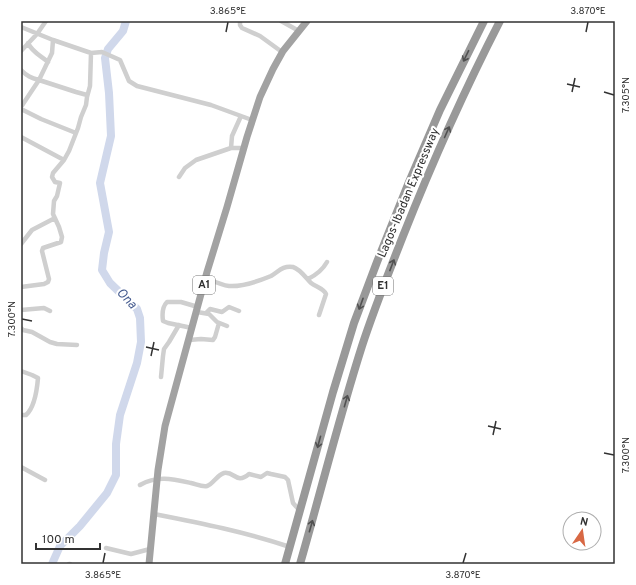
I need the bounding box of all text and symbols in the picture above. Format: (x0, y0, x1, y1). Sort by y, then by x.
text: 3.865°E (210, 5, 246, 18)
text: 3.870°E (570, 5, 606, 18)
one-way arrow (462, 50, 469, 62)
text: 7.305°N (620, 77, 633, 113)
street label: Lagos-Ibadan Expressway (374, 126, 444, 260)
one-way arrow (444, 126, 451, 138)
one-way arrow (388, 259, 396, 271)
road number: A1 (193, 276, 215, 294)
road number: E1 (373, 277, 393, 295)
water label: Ona (112, 285, 140, 313)
one-way arrow (357, 298, 365, 310)
text: 7.300°N (6, 301, 19, 337)
one-way arrow (343, 395, 350, 408)
one-way arrow (315, 435, 322, 448)
text: 7.300°N (620, 437, 633, 473)
north arrow (562, 511, 602, 551)
text: N (579, 515, 589, 530)
one-way arrow (308, 520, 315, 533)
scale bar (36, 525, 100, 551)
text: 100 m (42, 532, 75, 548)
text: 3.865°E (85, 569, 121, 582)
text: 3.870°E (445, 569, 481, 582)

